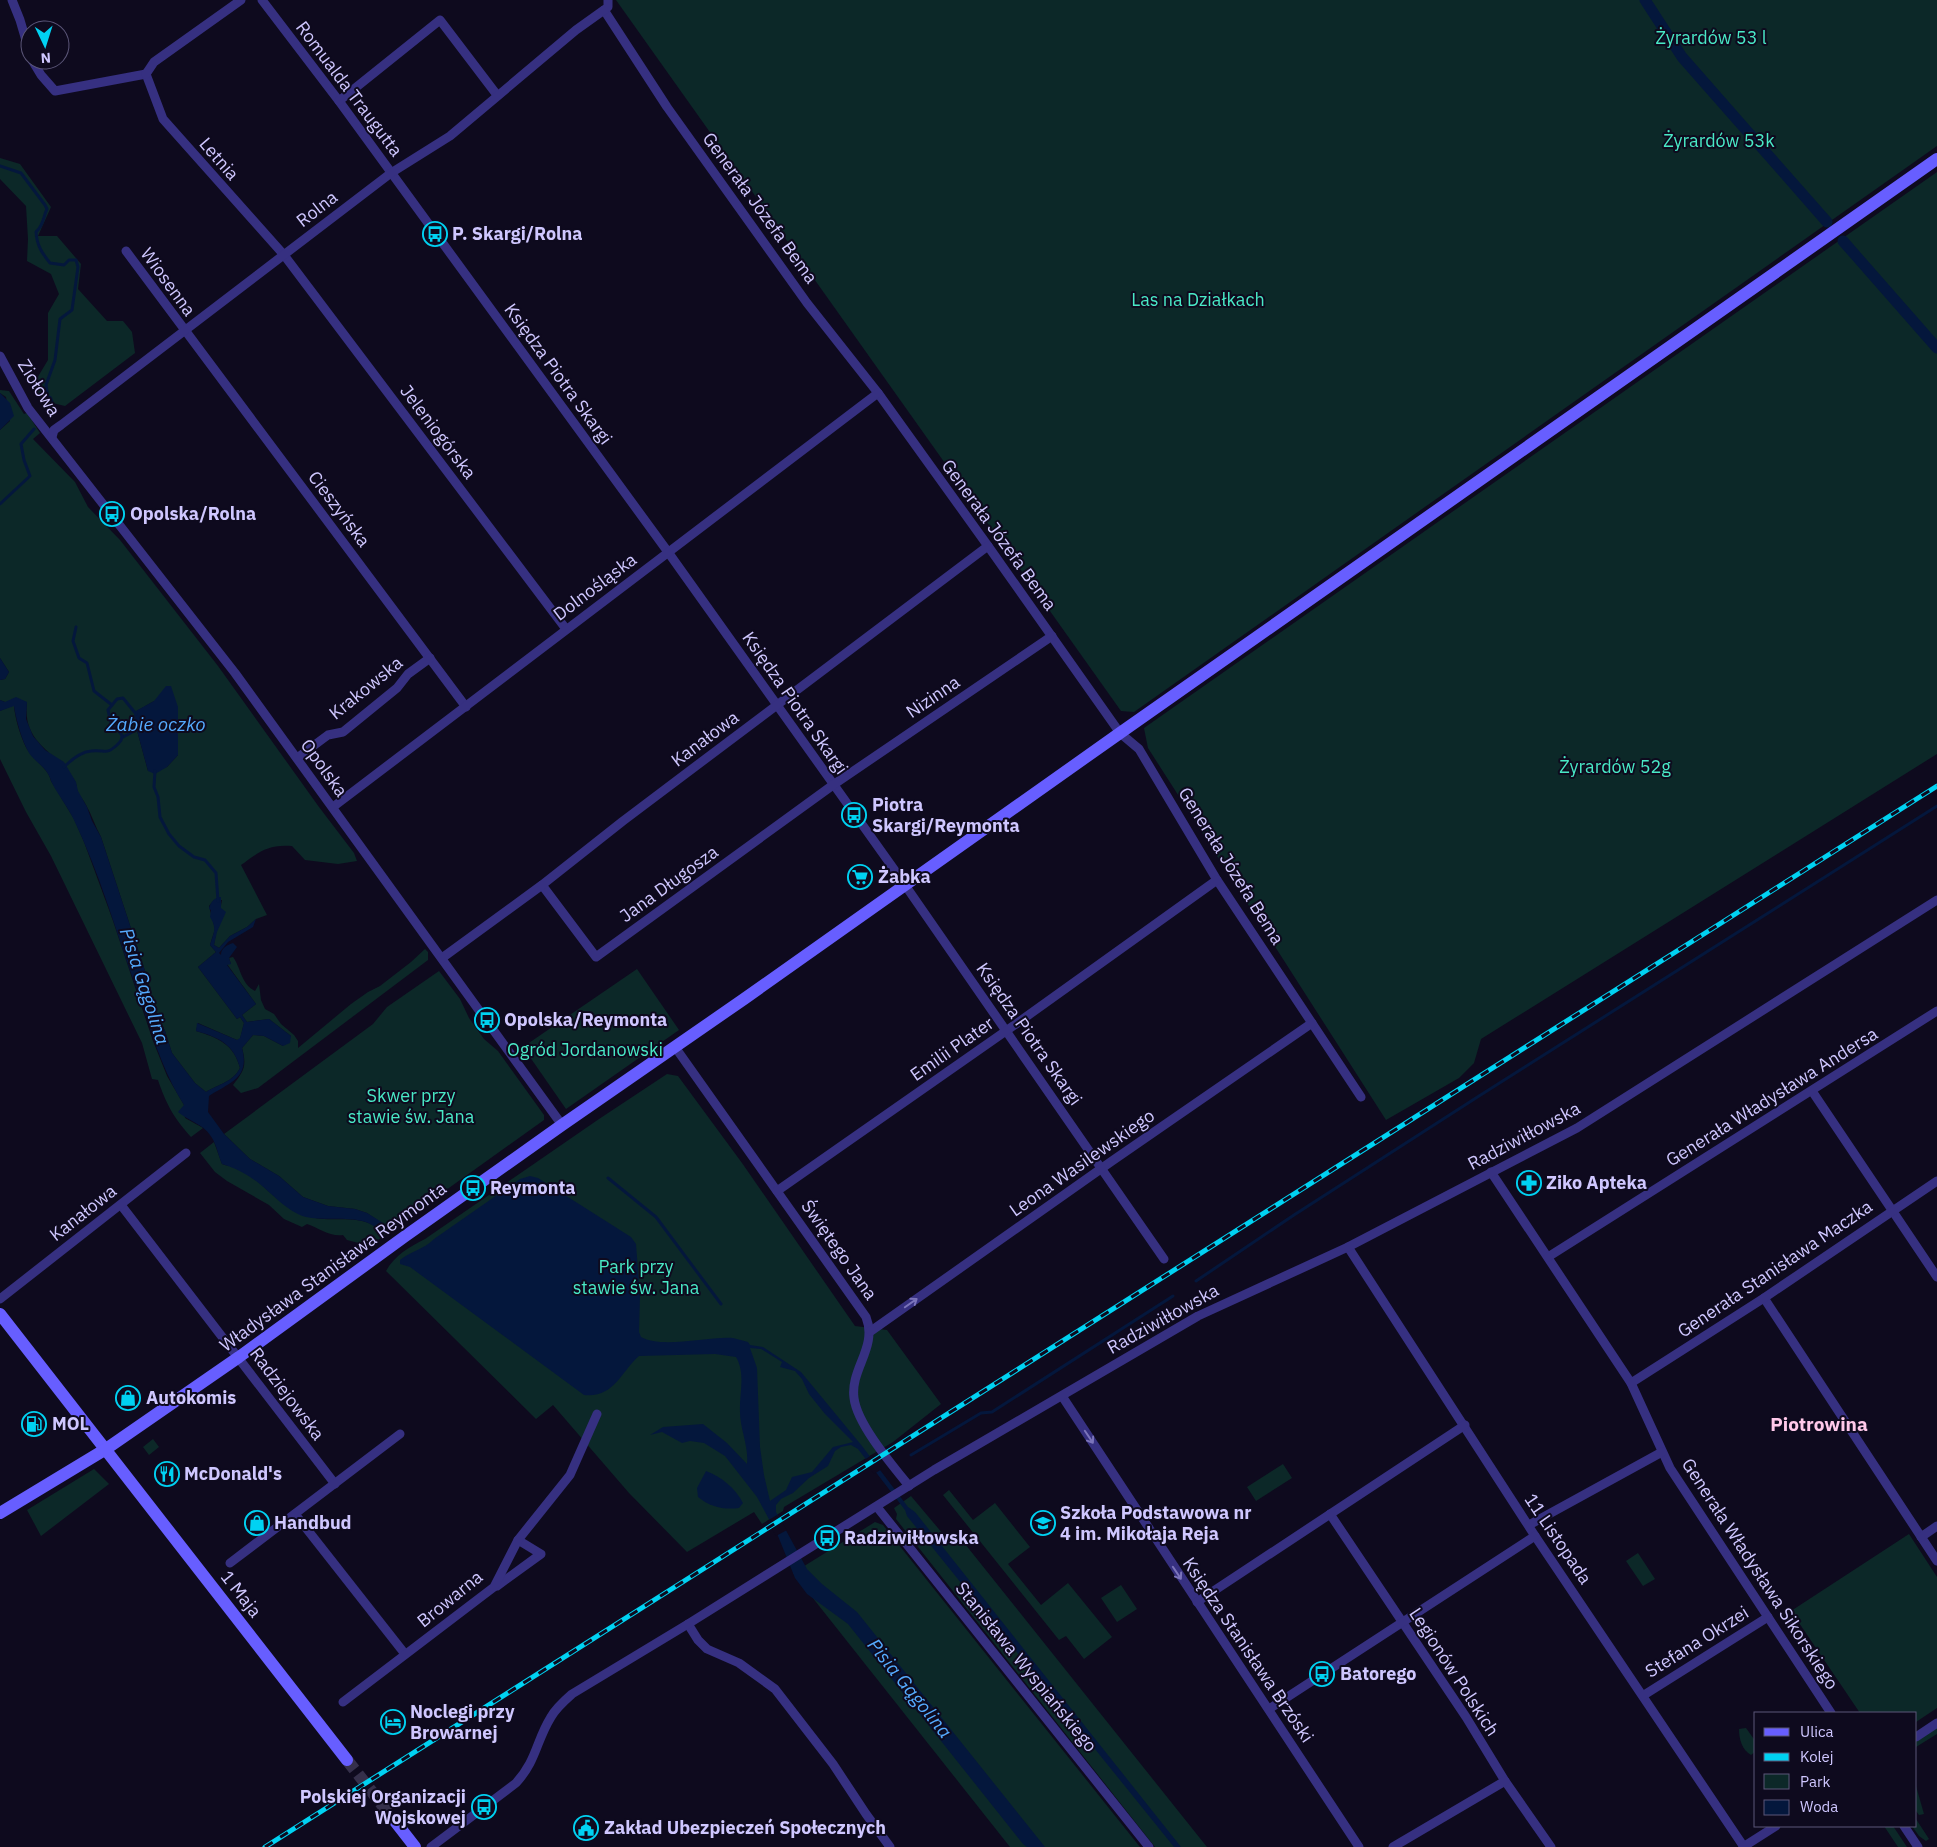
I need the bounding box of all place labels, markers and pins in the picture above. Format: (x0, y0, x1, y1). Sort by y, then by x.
bus stop icon: P. Skargi/Rolna (422, 221, 448, 247)
place label: P. Skargi/Rolna (452, 222, 583, 245)
bus stop icon: Opolska/Rolna (99, 501, 125, 527)
place label: Opolska/Rolna (130, 502, 256, 525)
place label: Piotra Skargi/Reymonta (872, 793, 1020, 837)
bus stop icon: Piotra Skargi/Reymonta (841, 802, 867, 828)
supermarket icon: Żabka (847, 864, 873, 890)
place label: Żabka (878, 865, 931, 888)
bus stop icon: Opolska/Reymonta (474, 1007, 500, 1033)
place label: Opolska/Reymonta (504, 1008, 667, 1031)
pharmacy icon: Ziko Apteka (1516, 1170, 1542, 1196)
place label: Ziko Apteka (1546, 1171, 1647, 1194)
bus stop icon: Reymonta (460, 1175, 486, 1201)
place label: Reymonta (490, 1176, 576, 1199)
shop icon: Autokomis (115, 1385, 141, 1411)
place label: Autokomis (146, 1386, 236, 1409)
fuel station icon: MOL (21, 1411, 47, 1437)
place label: MOL (52, 1412, 89, 1435)
restaurant icon: McDonald's (154, 1461, 180, 1487)
place label: McDonald's (184, 1462, 282, 1485)
place label: Szkoła Podstawowa nr 4 im. Mikołaja Reja (1060, 1501, 1252, 1545)
shop icon: Handbud (244, 1510, 270, 1536)
school or university icon: Szkoła Podstawowa nr 4 im. Mikołaja Reja (1030, 1510, 1056, 1536)
place label: Handbud (274, 1511, 352, 1534)
bus stop icon: Radziwiłłowska (814, 1525, 840, 1551)
place label: Radziwiłłowska (844, 1526, 979, 1549)
bus stop icon: Batorego (1309, 1661, 1335, 1687)
place label: Batorego (1340, 1662, 1416, 1685)
place label: Noclegi przy Browarnej (410, 1700, 515, 1744)
hotel icon: Noclegi przy Browarnej (380, 1709, 406, 1735)
place label: Polskiej Organizacji Wojskowej (300, 1785, 466, 1829)
bus stop icon: Polskiej Organizacji Wojskowej (471, 1794, 497, 1820)
public building icon: Zakład Ubezpieczeń Społecznych (573, 1815, 599, 1841)
place label: Zakład Ubezpieczeń Społecznych (604, 1816, 886, 1839)

